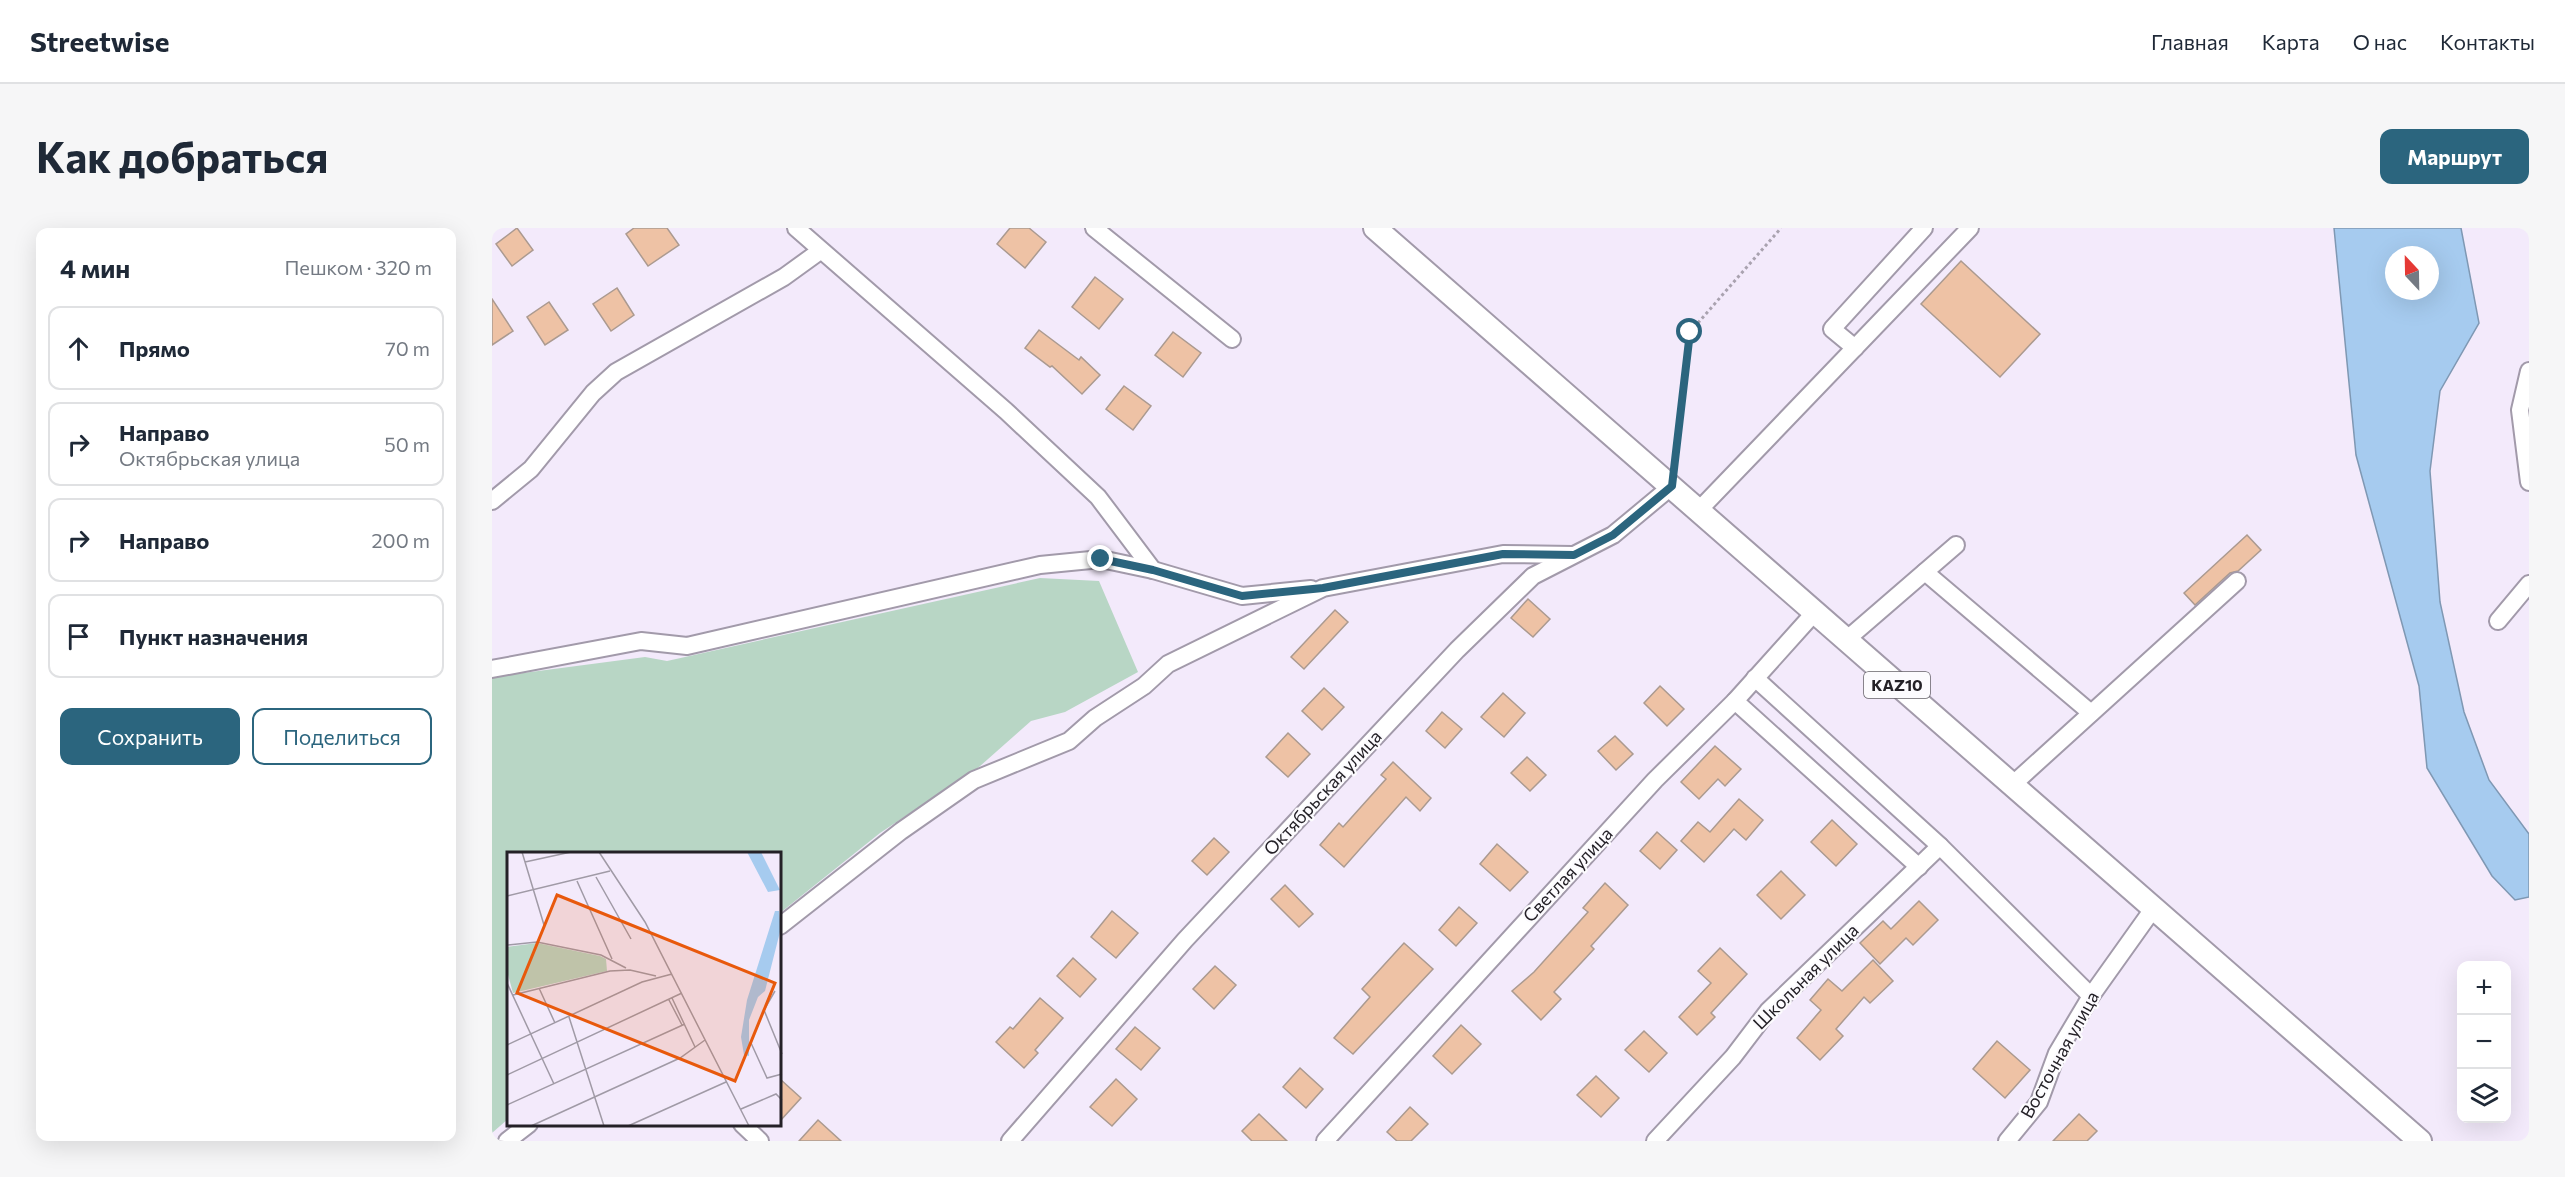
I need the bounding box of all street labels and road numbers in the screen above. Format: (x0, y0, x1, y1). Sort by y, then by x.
road number: KAZ10 (1864, 672, 1930, 698)
street label: Октябрьская улица (1259, 725, 1386, 859)
street label: Светлая улица (1518, 822, 1617, 926)
street label: Школьная улица (1748, 919, 1863, 1034)
street label: Восточная улица (2015, 987, 2103, 1122)

